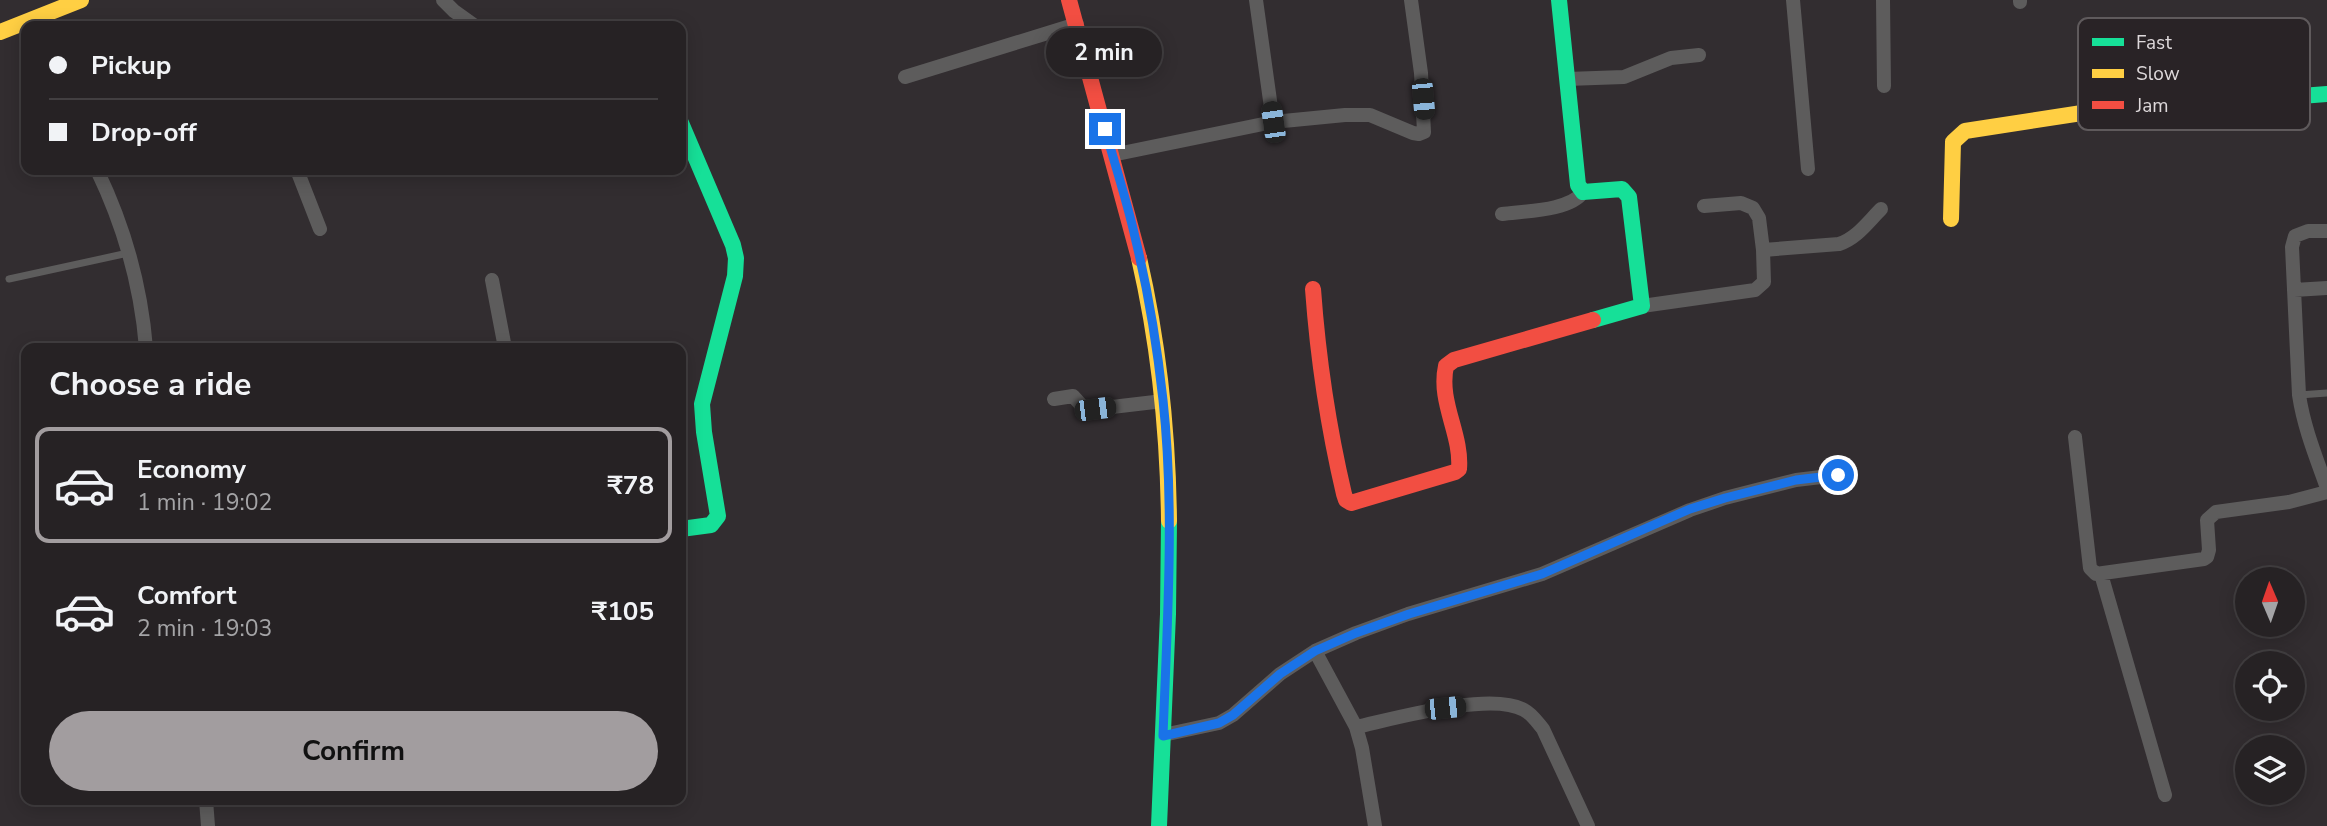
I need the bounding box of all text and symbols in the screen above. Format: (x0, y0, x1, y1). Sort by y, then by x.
legend (2078, 18, 2310, 130)
callout: 2 min (1047, 27, 1163, 76)
text: Fast (2136, 30, 2172, 56)
text: 2 min (1074, 37, 1134, 68)
text: Pickup (91, 48, 171, 83)
text: Slow (2136, 61, 2180, 87)
car (1411, 77, 1436, 121)
text: Jam (2135, 93, 2169, 119)
car (1260, 100, 1287, 144)
route end (1089, 113, 1121, 145)
text: Drop-off (91, 115, 197, 150)
text: Choose a ride (49, 363, 251, 406)
car (1073, 396, 1118, 422)
text: Economy (137, 452, 246, 487)
icon: car (53, 454, 116, 517)
route start (1822, 459, 1854, 491)
text: ₹78 (607, 468, 654, 503)
text: 1 min · 19:02 (137, 487, 272, 518)
north arrow (2235, 567, 2305, 637)
map controls (2235, 567, 2305, 805)
text: Comfort (137, 578, 237, 613)
icon: car (53, 580, 116, 643)
text: ₹105 (592, 594, 654, 629)
text: 2 min · 19:03 (137, 613, 272, 644)
button: locate (2235, 651, 2305, 721)
car (1424, 695, 1467, 721)
button: Confirm (49, 711, 658, 791)
button: layers (2235, 735, 2305, 805)

